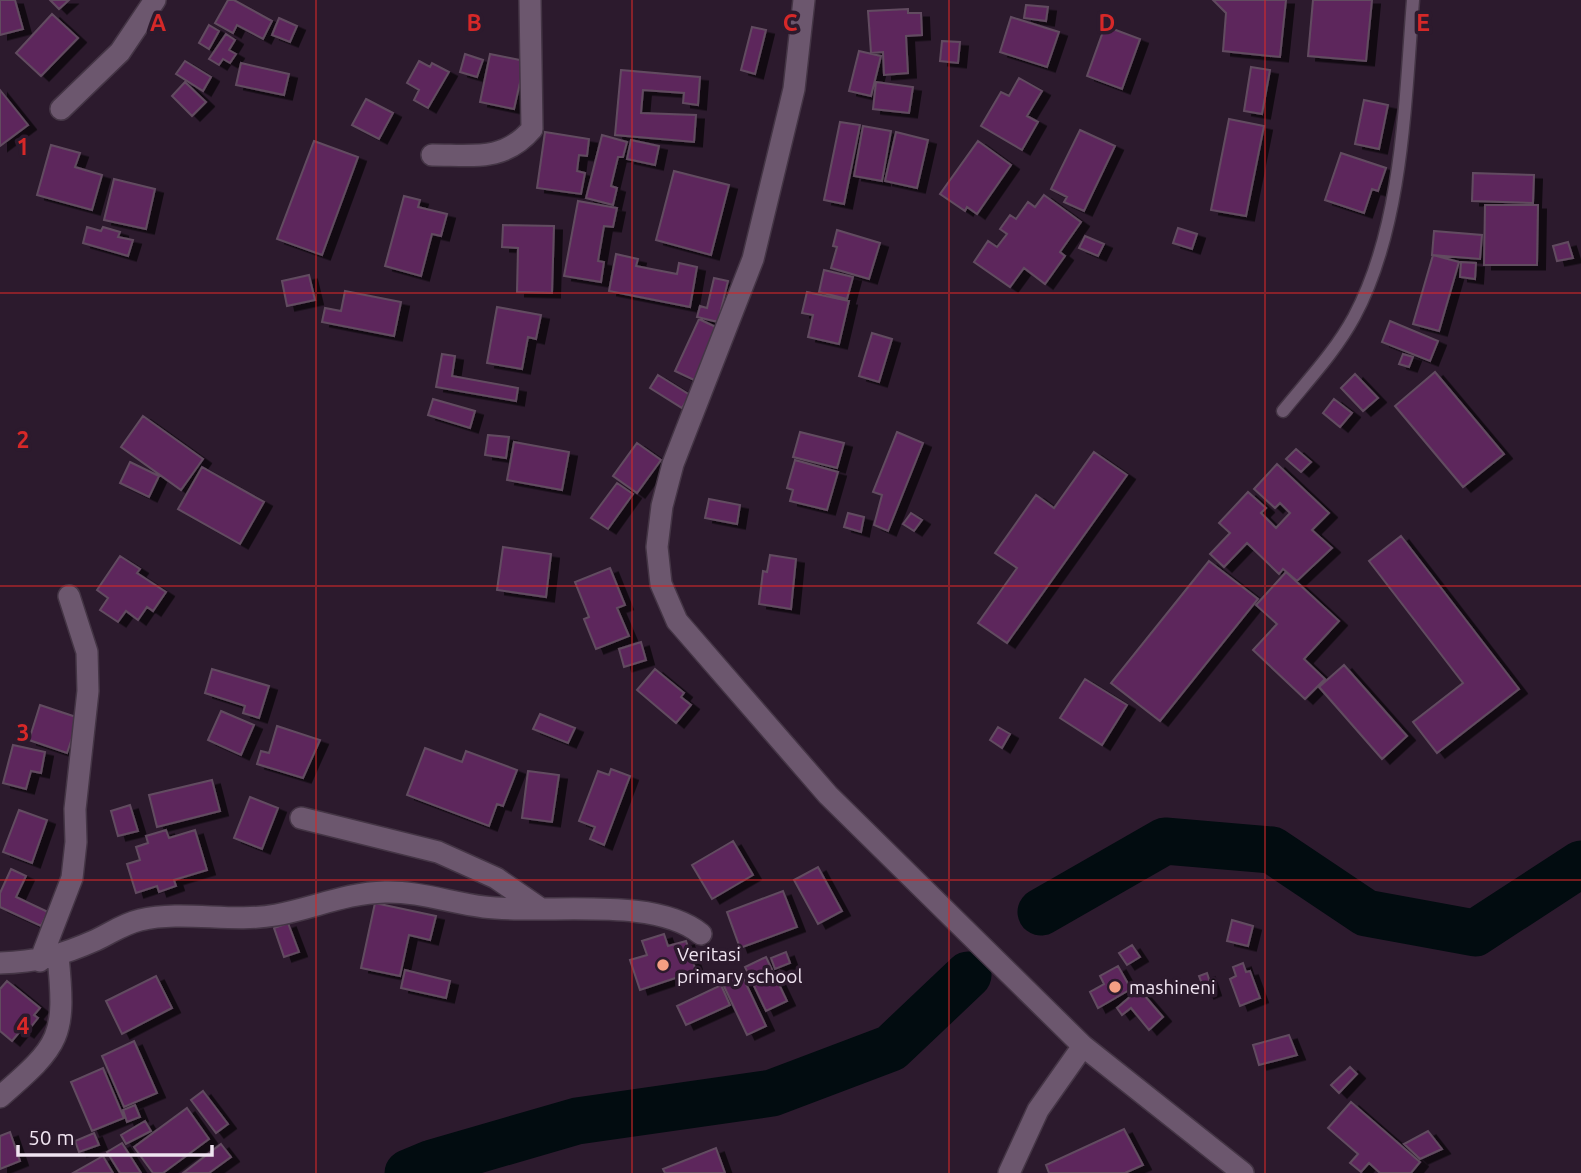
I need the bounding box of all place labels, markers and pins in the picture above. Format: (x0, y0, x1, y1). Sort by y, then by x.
place label: Veritasi primary school (677, 943, 802, 987)
marker: Veritasi primary school (655, 957, 671, 973)
place label: mashineni (1129, 976, 1216, 998)
marker: mashineni (1107, 979, 1123, 995)

